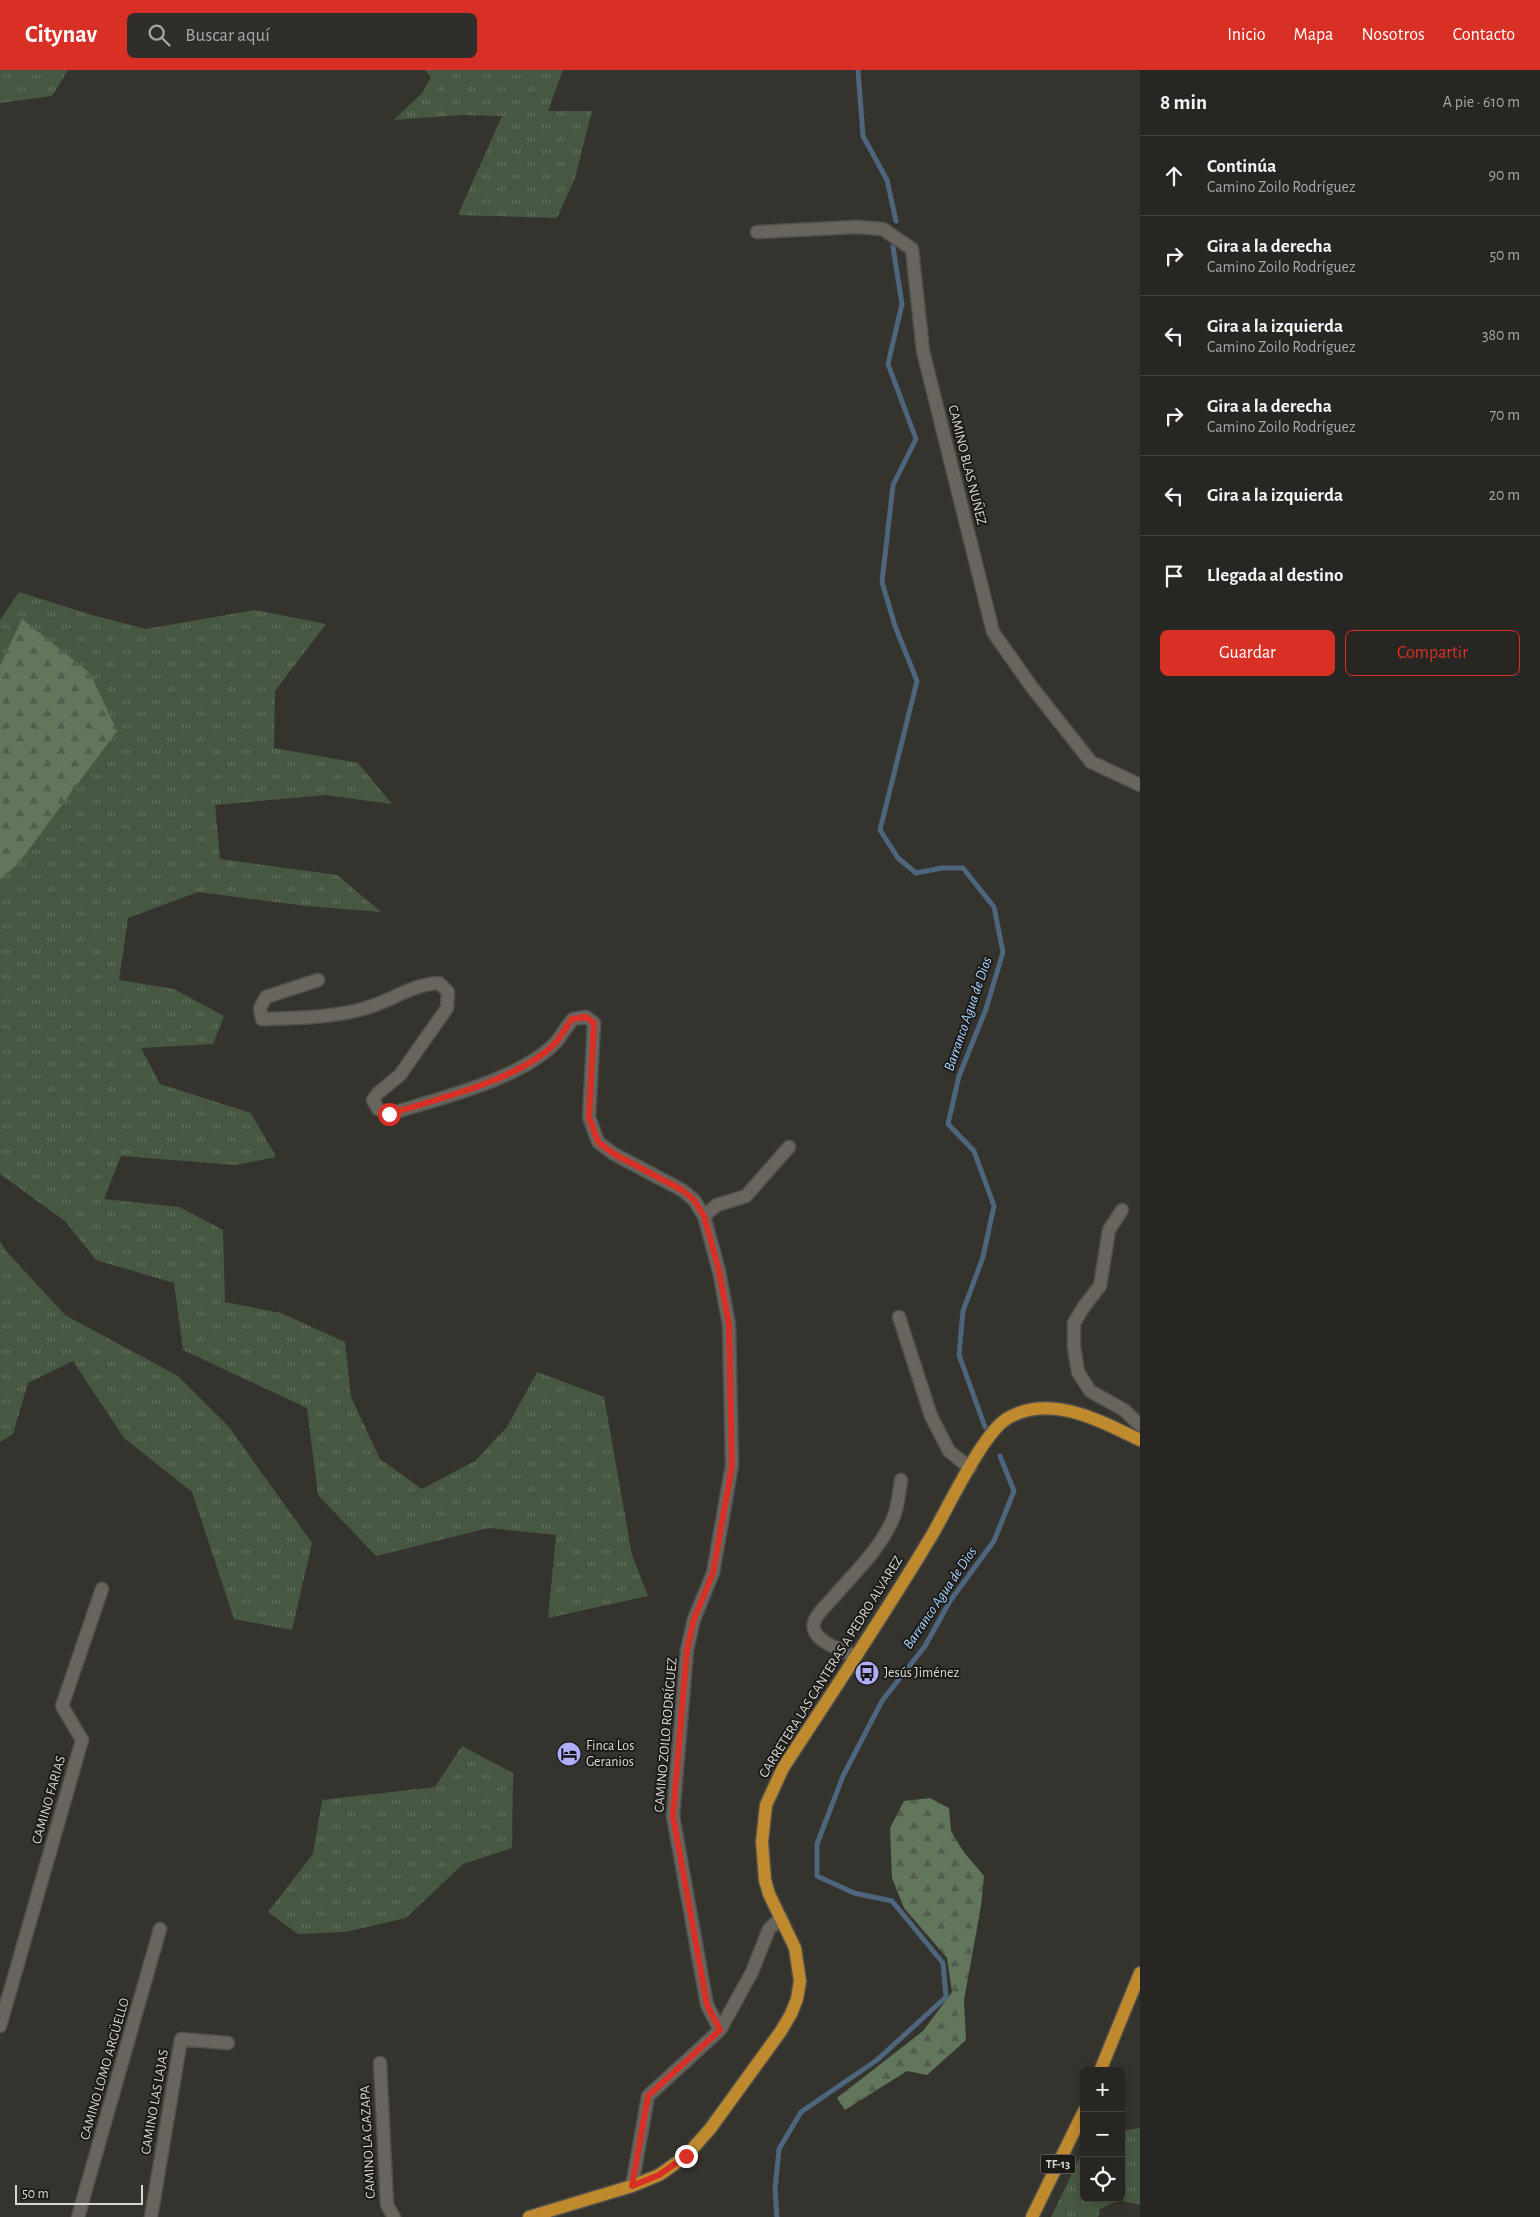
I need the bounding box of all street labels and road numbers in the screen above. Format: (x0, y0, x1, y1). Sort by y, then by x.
street label: CAMINO BLAS NUÑEZ (945, 403, 991, 526)
street label: CARRETERA LAS CANTERAS A PEDRO ALVAREZ (757, 1554, 905, 1780)
street label: CAMINO ZOILO RODRÍGUEZ (649, 1657, 680, 1813)
street label: CAMINO FARIAS (30, 1754, 68, 1846)
street label: CAMINO LOMO ARGÜELLO (75, 1996, 132, 2142)
street label: CAMINO LAS LAJAS (139, 2048, 171, 2156)
street label: CAMINO LA GAZAPA (358, 2085, 378, 2199)
road number: TF-13 (1040, 2154, 1076, 2174)

